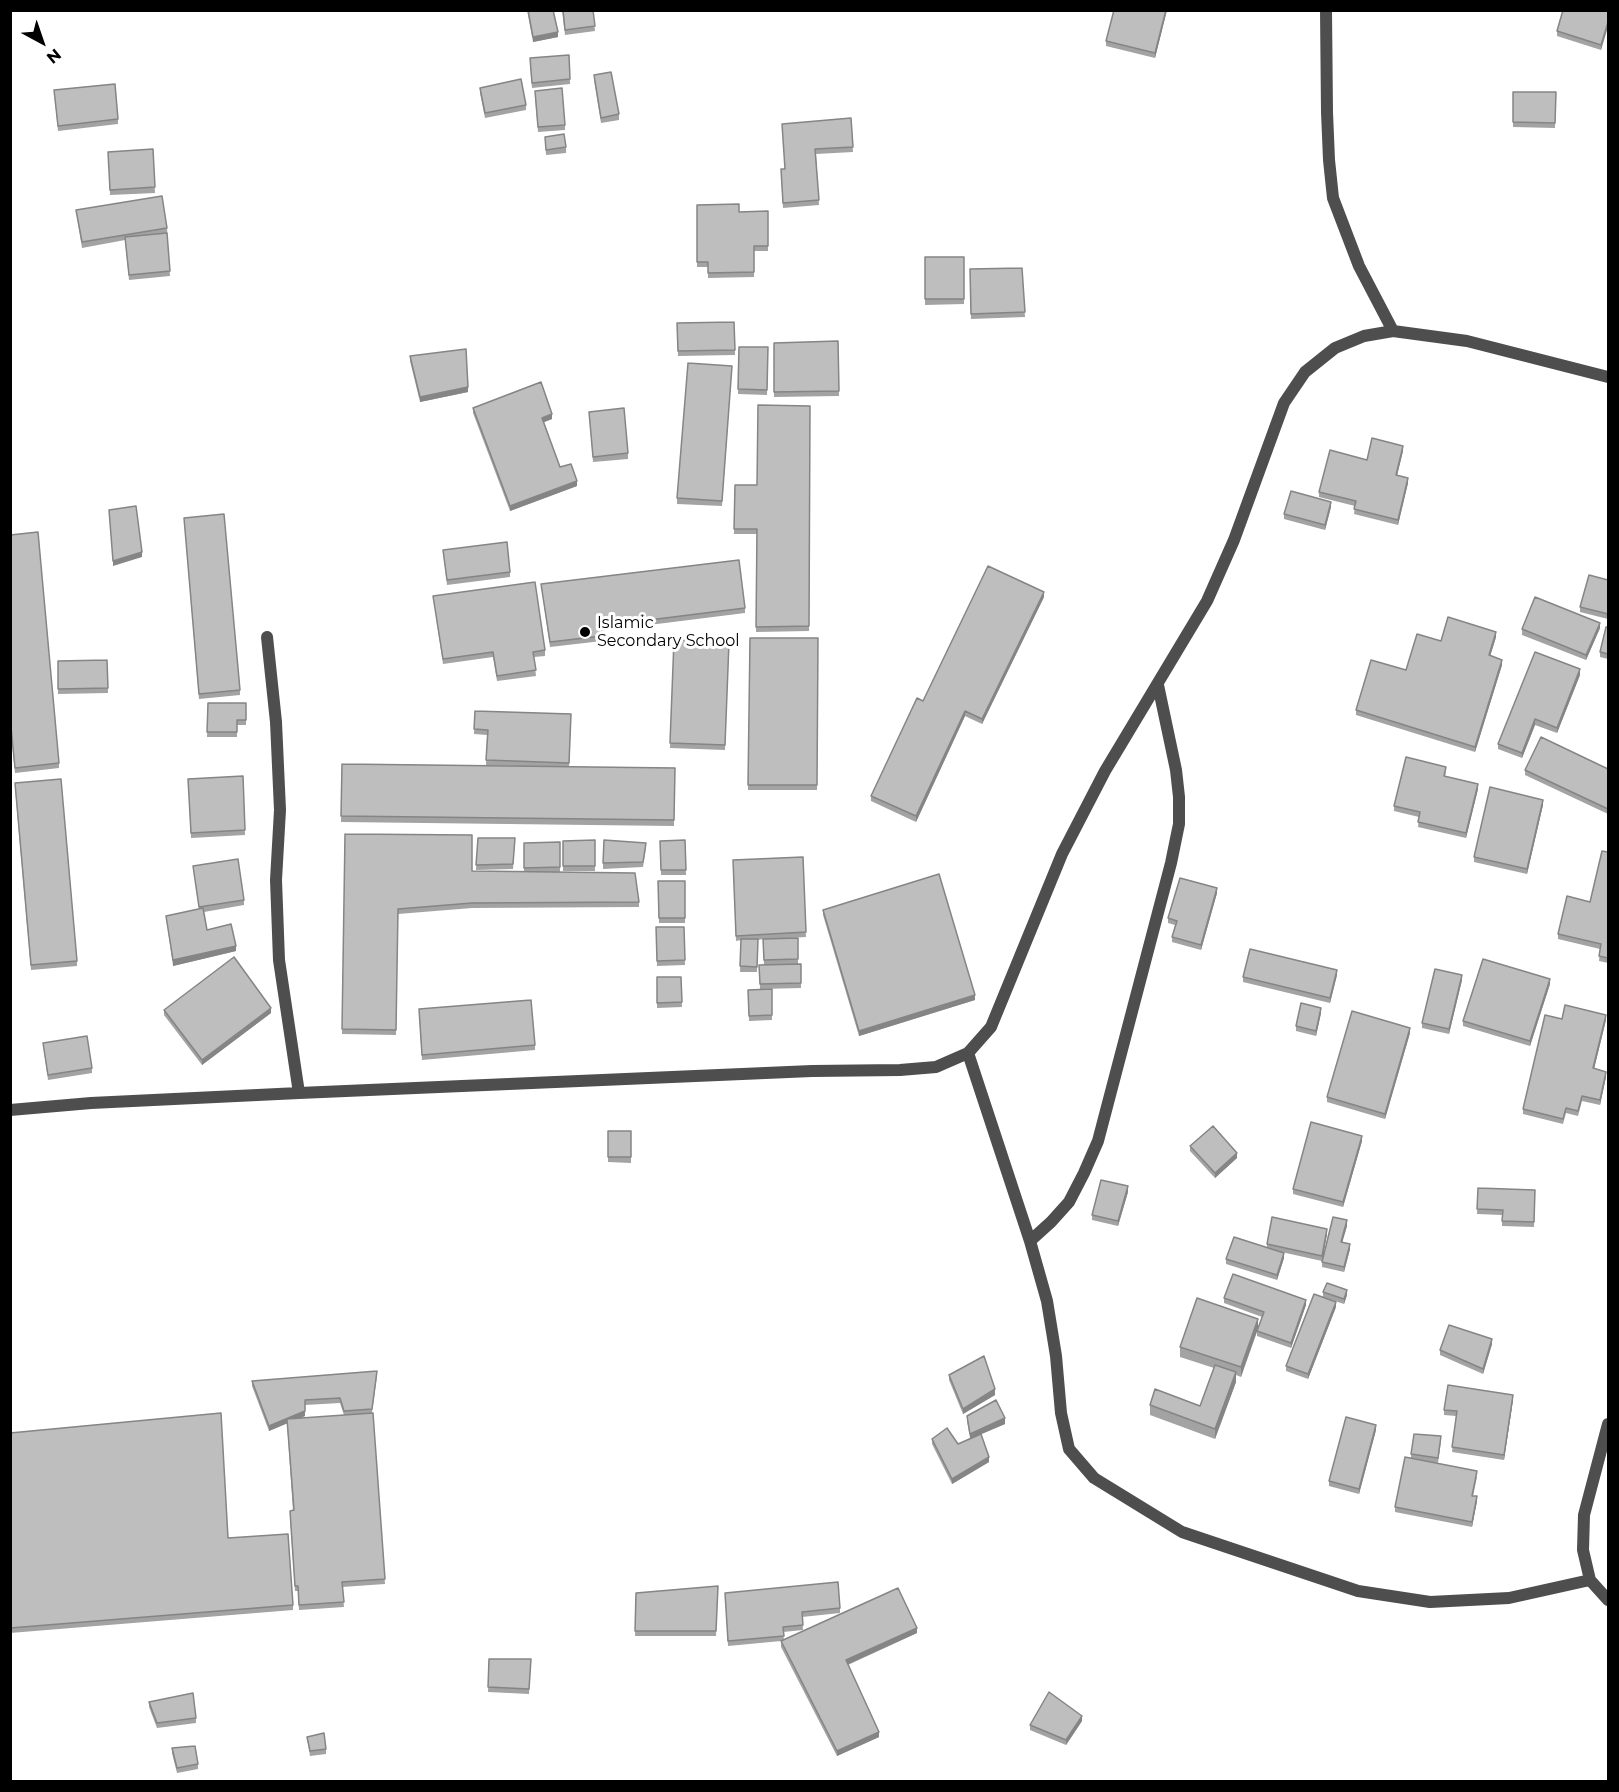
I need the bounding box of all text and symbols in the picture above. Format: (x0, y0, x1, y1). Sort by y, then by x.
north arrow (12, 12, 72, 72)
text: N (43, 45, 65, 68)
place label: Islamic Secondary School (597, 613, 740, 651)
marker: Islamic Secondary School (578, 625, 592, 639)

